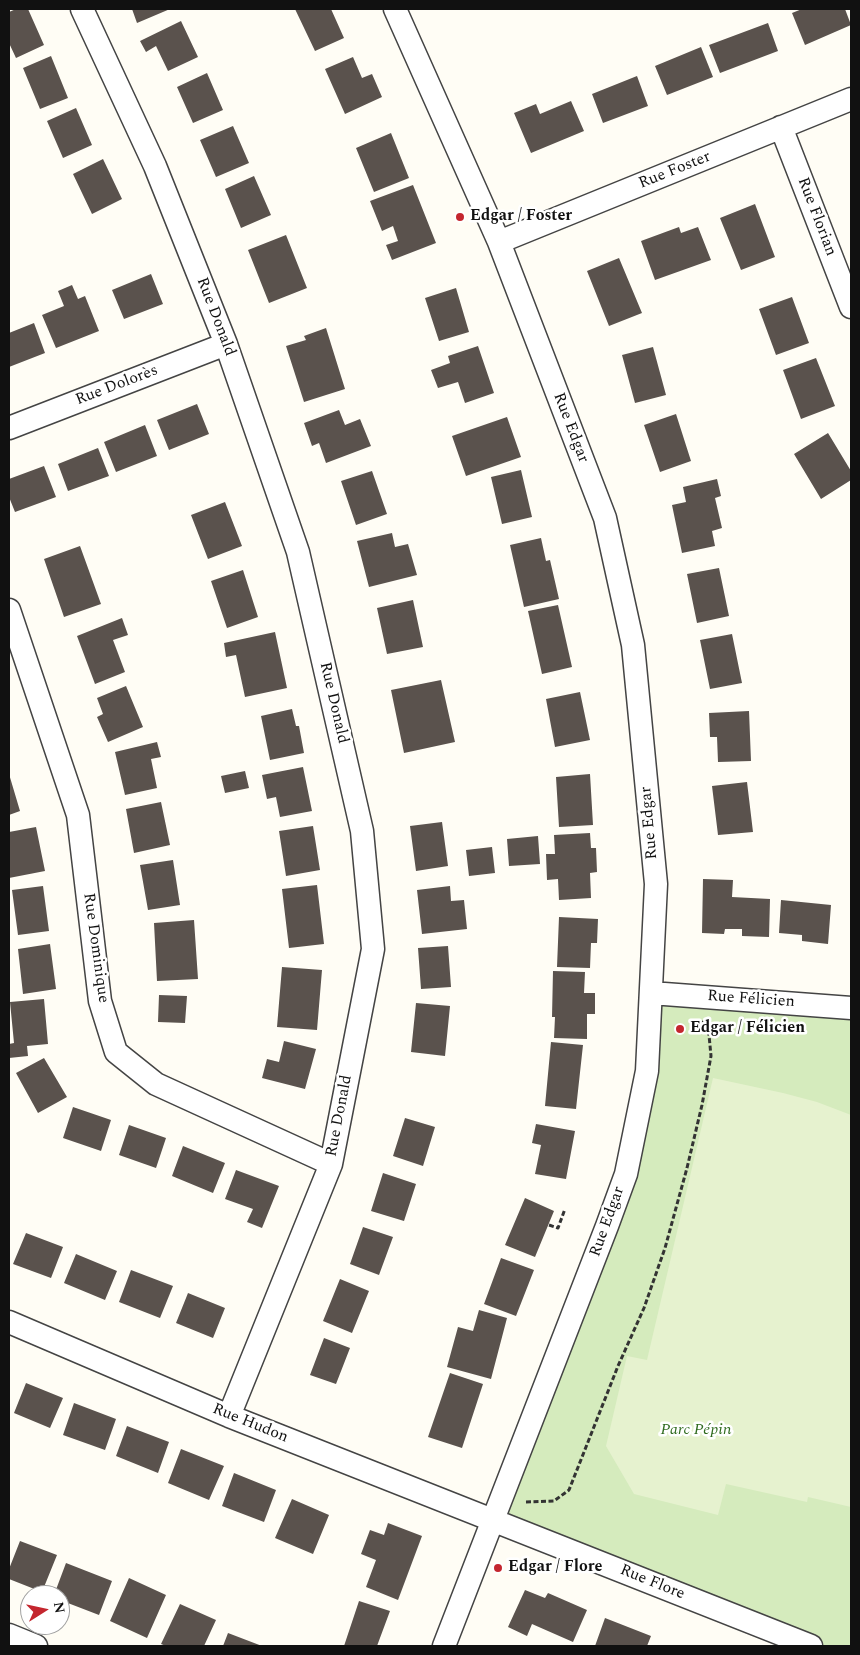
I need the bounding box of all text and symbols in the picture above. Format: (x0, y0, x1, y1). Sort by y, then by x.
street label: Rue Foster (636, 148, 714, 194)
street label: Rue Florian (792, 175, 840, 259)
place label: Edgar / Foster (470, 207, 572, 227)
marker: Edgar / Foster (454, 211, 466, 223)
street label: Rue Donald (191, 275, 239, 359)
street label: Rue Dolorès (73, 362, 161, 410)
street label: Rue Edgar (548, 390, 592, 466)
street label: Rue Donald (314, 660, 352, 746)
street label: Rue Edgar (637, 786, 663, 860)
street label: Rue Dominique (78, 892, 112, 1004)
street label: Rue Félicien (707, 987, 795, 1013)
place label: Edgar / Félicien (690, 1019, 805, 1039)
marker: Edgar / Félicien (674, 1023, 686, 1035)
street label: Rue Donald (323, 1073, 357, 1159)
street label: Rue Edgar (586, 1184, 630, 1260)
street label: Rue Hudon (209, 1400, 291, 1448)
park label: Parc Pépin (661, 1421, 731, 1441)
place label: Edgar / Flore (508, 1558, 603, 1578)
street label: Rue Flore (617, 1561, 687, 1605)
marker: Edgar / Flore (492, 1562, 504, 1574)
north arrow (20, 1585, 70, 1635)
text: N (48, 1600, 71, 1615)

